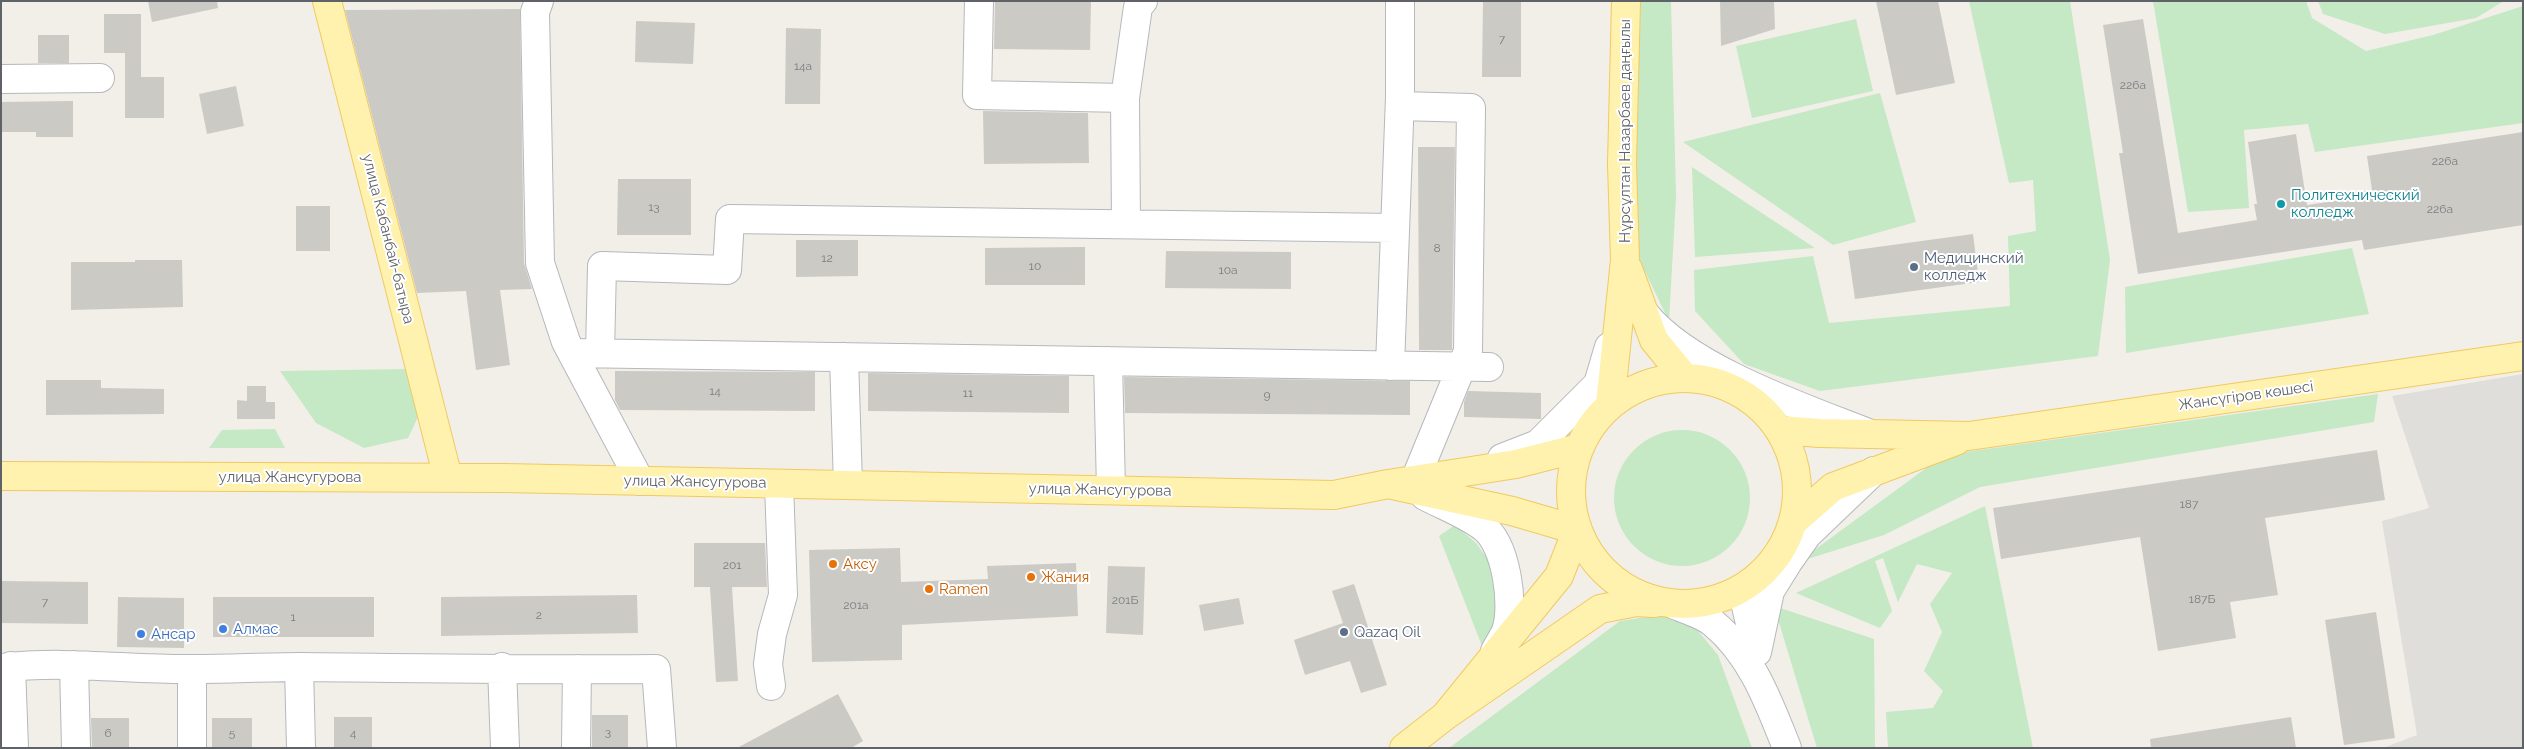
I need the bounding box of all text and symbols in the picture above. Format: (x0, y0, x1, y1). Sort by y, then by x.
street label: Нұрсұлтан Назарбаев даңғылы (1616, 19, 1634, 243)
house number: 7 (1499, 32, 1505, 46)
house number: 14а (794, 59, 812, 73)
house number: 226а (2120, 78, 2146, 92)
street label: улица Кабанбай-батыра (358, 152, 418, 326)
house number: 226а (2432, 154, 2458, 168)
place label: Политехнический колледж (2291, 186, 2420, 221)
marker: Политехнический колледж (2275, 198, 2287, 210)
house number: 13 (648, 200, 660, 214)
house number: 226а (2427, 202, 2453, 216)
house number: 8 (1433, 241, 1441, 255)
place label: Медицинский колледж (1924, 249, 2024, 284)
house number: 12 (821, 251, 833, 265)
house number: 10 (1029, 259, 1041, 273)
marker: Медицинский колледж (1908, 261, 1920, 273)
house number: 10а (1218, 263, 1238, 277)
street label: Жансүгіров көшесі (2177, 378, 2315, 414)
house number: 14 (709, 384, 721, 398)
house number: 11 (963, 386, 973, 400)
house number: 9 (1263, 388, 1271, 402)
street label: улица Жансугурова (219, 468, 361, 486)
street label: улица Жансугурова (623, 472, 767, 492)
street label: улица Жансугурова (1028, 480, 1172, 500)
house number: 187 (2180, 497, 2198, 511)
place label: Аксу (843, 555, 877, 573)
house number: 201 (723, 558, 741, 572)
marker: Аксу (827, 558, 839, 570)
place label: Жания (1041, 568, 1089, 586)
marker: Жания (1025, 571, 1037, 583)
place label: Ramen (939, 580, 988, 598)
marker: Ramen (923, 583, 935, 595)
house number: 187Б (2189, 592, 2215, 606)
house number: 201Б (1112, 593, 1138, 607)
house number: 7 (42, 595, 48, 609)
house number: 201а (843, 598, 869, 612)
house number: 2 (536, 608, 542, 622)
house number: 1 (290, 610, 296, 624)
place label: Алмас (233, 620, 279, 638)
marker: Алмас (217, 623, 229, 635)
place label: Qazaq Oil (1354, 623, 1421, 641)
place label: Ансар (151, 625, 196, 643)
marker: Qazaq Oil (1338, 626, 1350, 638)
marker: Ансар (135, 628, 147, 640)
house number: 3 (605, 725, 611, 739)
house number: 6 (104, 726, 112, 740)
house number: 5 (229, 726, 235, 740)
house number: 4 (350, 726, 356, 740)

